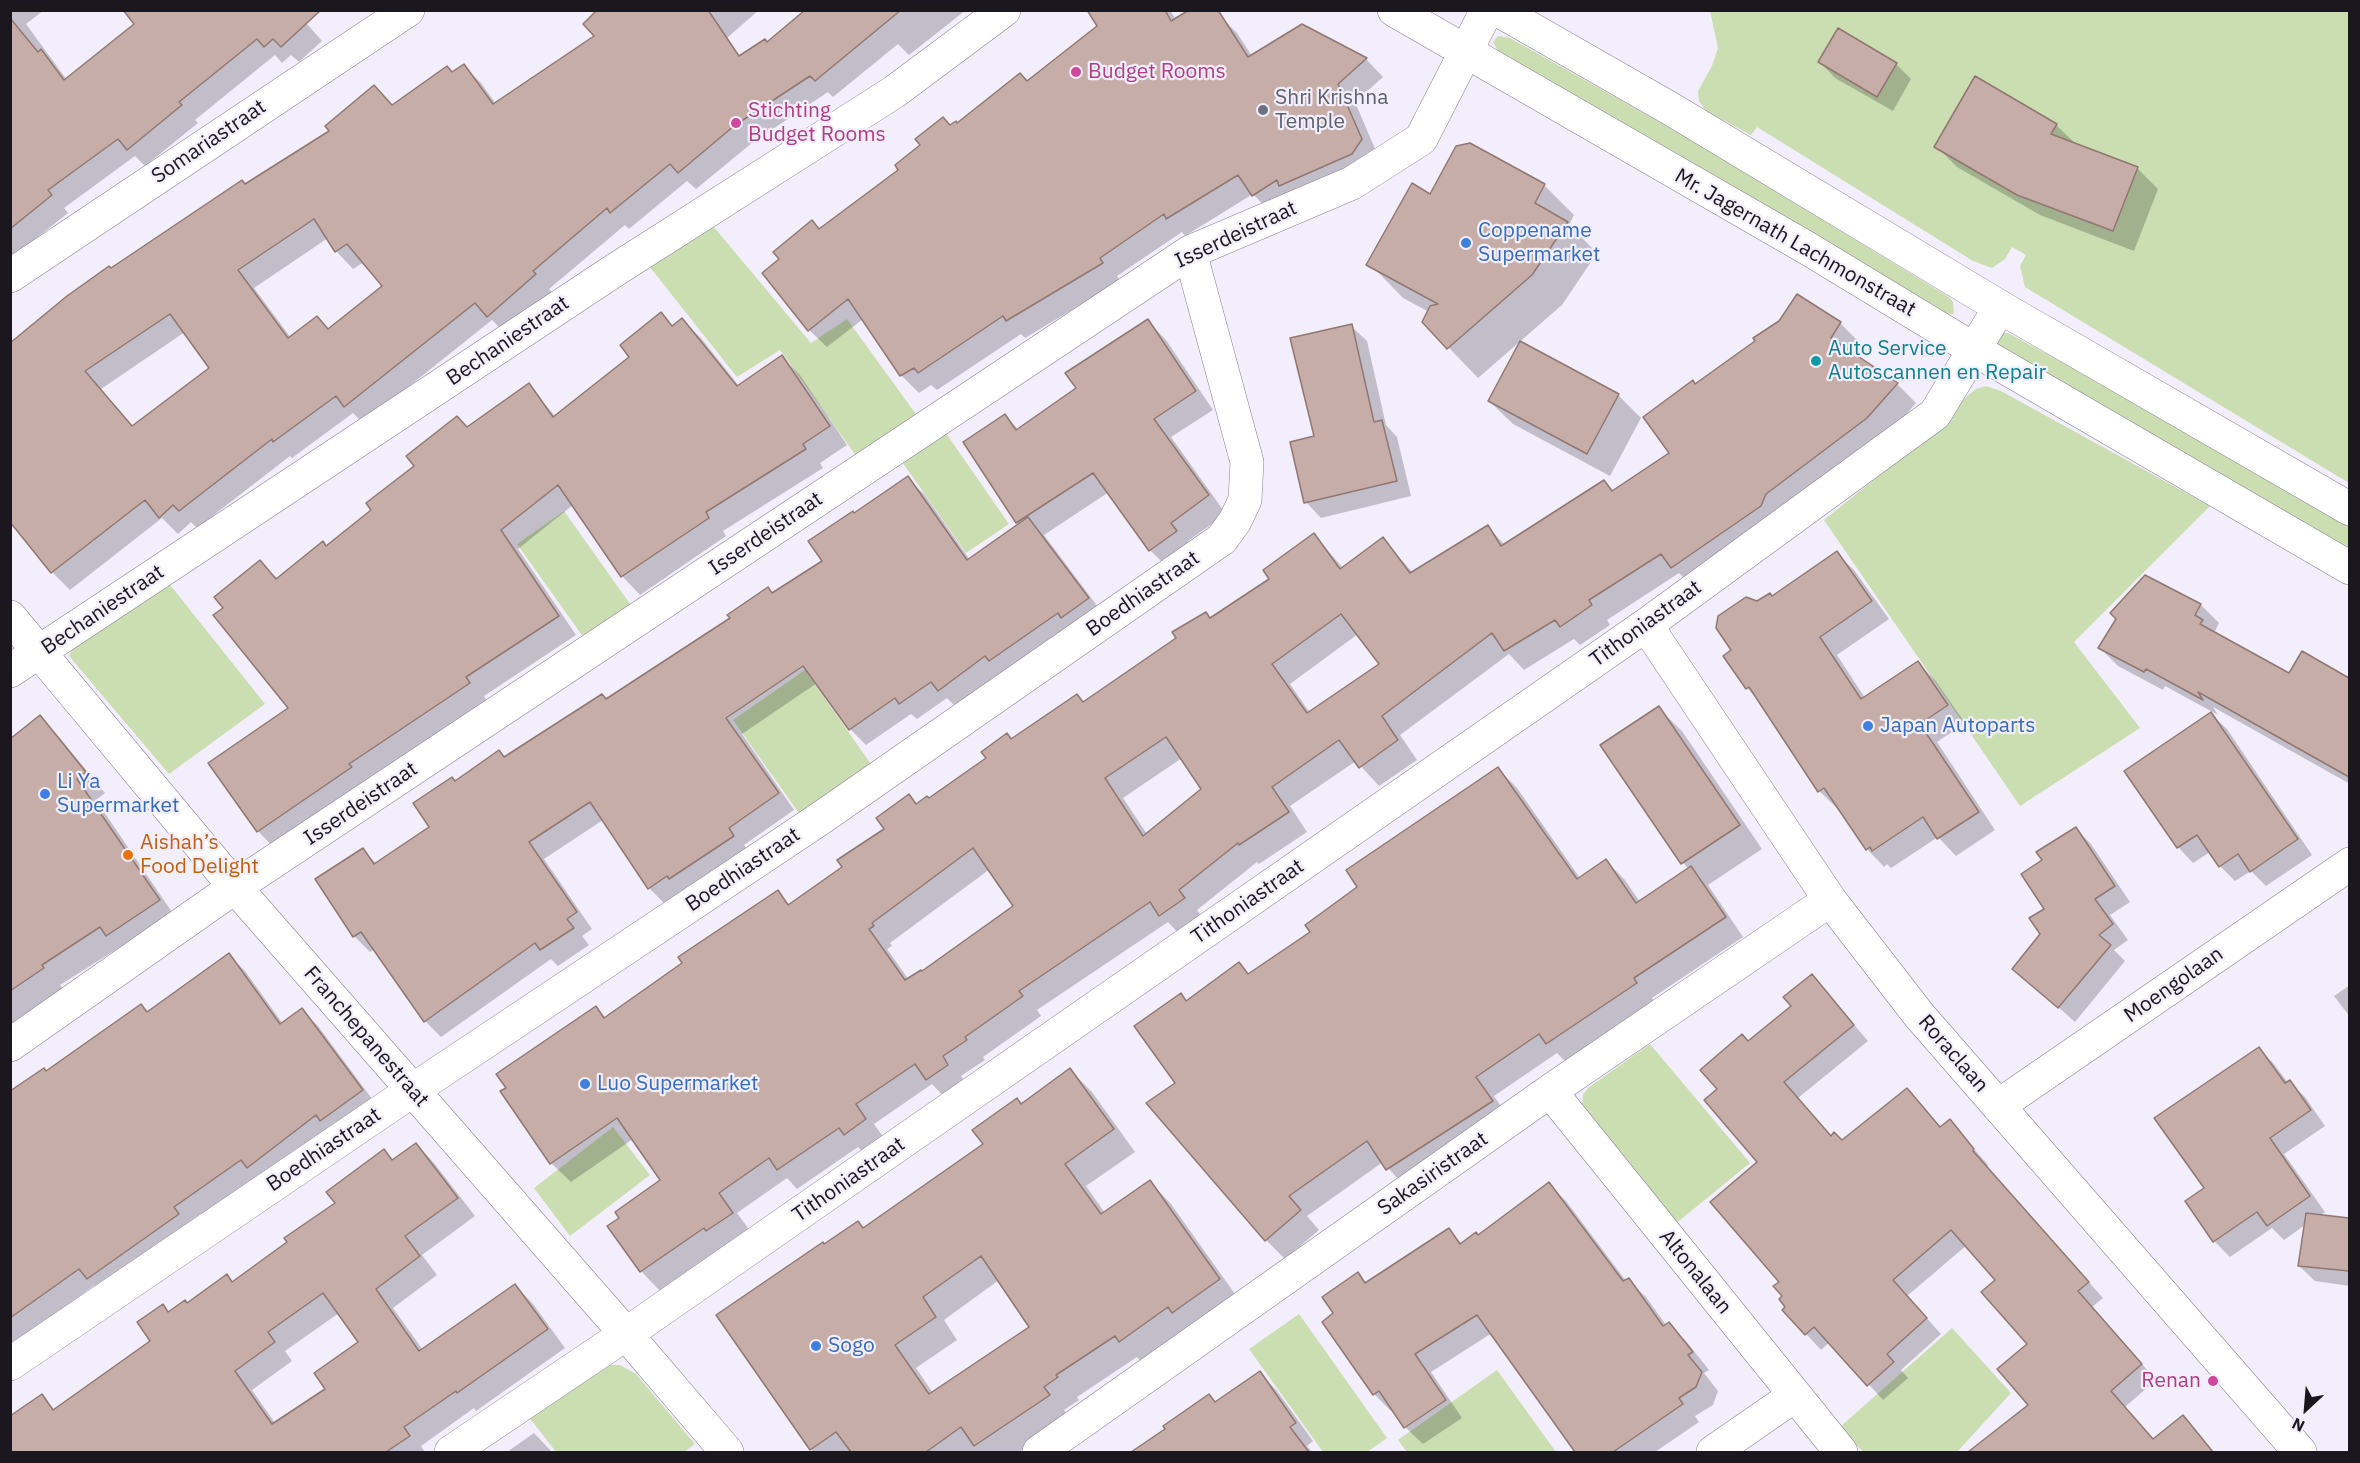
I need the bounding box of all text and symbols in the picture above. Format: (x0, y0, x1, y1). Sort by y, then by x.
place label: Budget Rooms (1088, 59, 1226, 85)
marker: Budget Rooms (1069, 65, 1083, 79)
place label: Shri Krishna Temple (1275, 85, 1388, 135)
street label: Somariastraat (147, 94, 271, 190)
place label: Stichting Budget Rooms (748, 98, 886, 148)
marker: Shri Krishna Temple (1256, 103, 1270, 117)
marker: Stichting Budget Rooms (729, 116, 743, 130)
street label: Mr. Jagernath Lachmonstraat (1670, 163, 1920, 323)
street label: Isserdeistraat (1171, 196, 1301, 274)
place label: Coppename Supermarket (1478, 218, 1600, 268)
marker: Coppename Supermarket (1459, 236, 1473, 250)
street label: Bechaniestraat (442, 291, 574, 391)
place label: Auto Service Autoscannen en Repair (1828, 336, 2046, 386)
marker: Auto Service Autoscannen en Repair (1809, 354, 1823, 368)
street label: Isserdeistraat (704, 487, 828, 581)
street label: Boedhiastraat (1082, 546, 1204, 642)
street label: Bechaniestraat (37, 560, 169, 660)
street label: Tithoniastraat (1585, 575, 1707, 673)
place label: Japan Autoparts (1880, 713, 2035, 739)
marker: Japan Autoparts (1861, 719, 1875, 733)
street label: Isserdeistraat (299, 757, 423, 851)
place label: Li Ya Supermarket (57, 769, 179, 819)
marker: Li Ya Supermarket (38, 787, 52, 801)
street label: Boedhiastraat (681, 823, 805, 917)
place label: Aishah’s Food Delight (140, 830, 259, 880)
marker: Aishah’s Food Delight (121, 848, 135, 862)
street label: Tithoniastraat (1187, 854, 1309, 950)
street label: Moengolaan (2120, 942, 2228, 1028)
street label: Franchepanestraat (298, 962, 434, 1112)
street label: Roraclaan (1913, 1010, 1993, 1098)
place label: Luo Supermarket (597, 1071, 758, 1097)
marker: Luo Supermarket (578, 1077, 592, 1091)
street label: Boedhiastraat (262, 1103, 386, 1197)
street label: Sakasiristraat (1373, 1127, 1493, 1221)
street label: Tithoniastraat (788, 1132, 910, 1228)
street label: Altonalaan (1653, 1225, 1737, 1319)
place label: Sogo (828, 1333, 875, 1359)
marker: Sogo (809, 1339, 823, 1353)
place label: Renan (2141, 1368, 2201, 1394)
marker: Renan (2206, 1374, 2220, 1388)
north arrow (2276, 1379, 2336, 1439)
text: N (2289, 1414, 2308, 1437)

